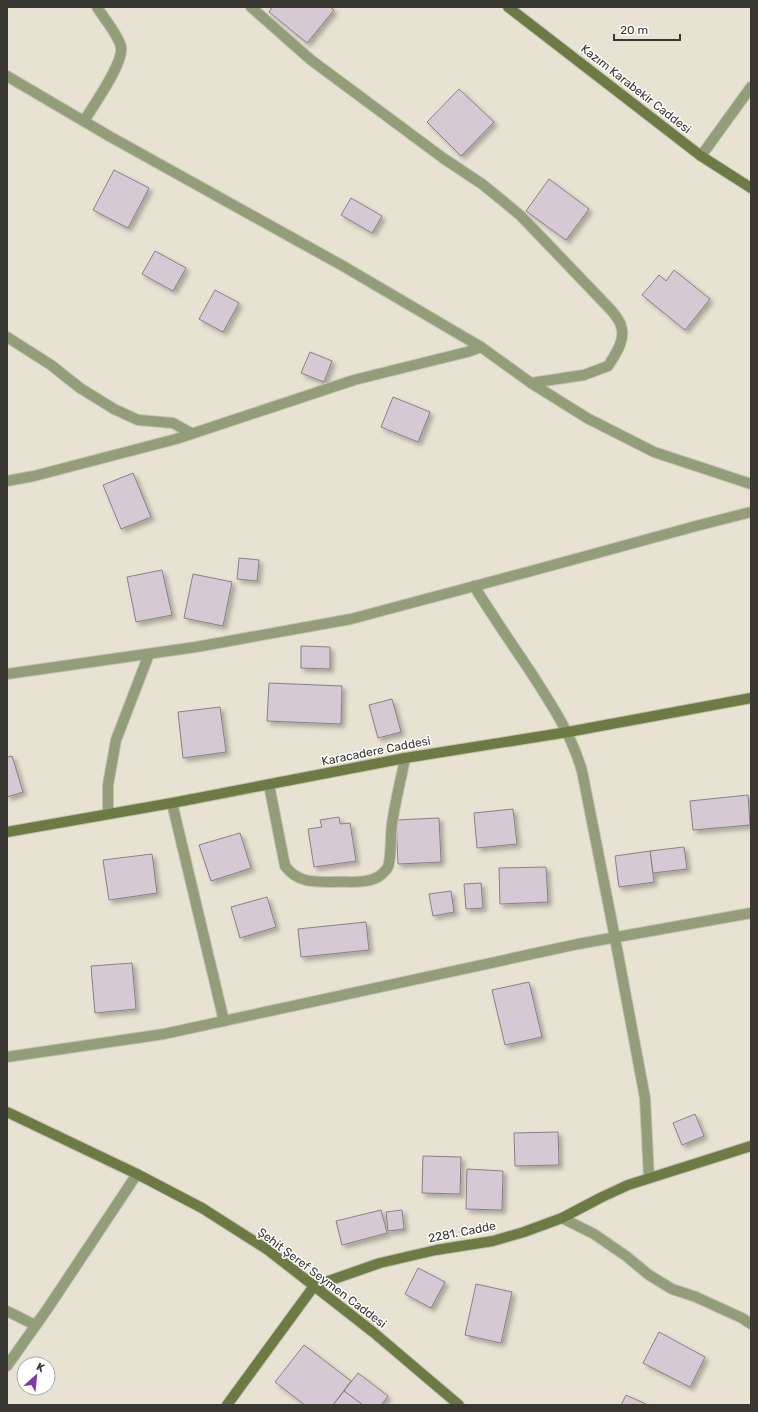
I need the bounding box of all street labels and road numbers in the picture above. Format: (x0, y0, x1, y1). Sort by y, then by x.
street label: Kazım Karabekir Caddesi (578, 42, 694, 136)
street label: Karacadere Caddesi (320, 734, 432, 768)
street label: 2281. Cadde (427, 1219, 497, 1245)
street label: Şehit Şeref Seymen Caddesi (255, 1225, 389, 1331)

